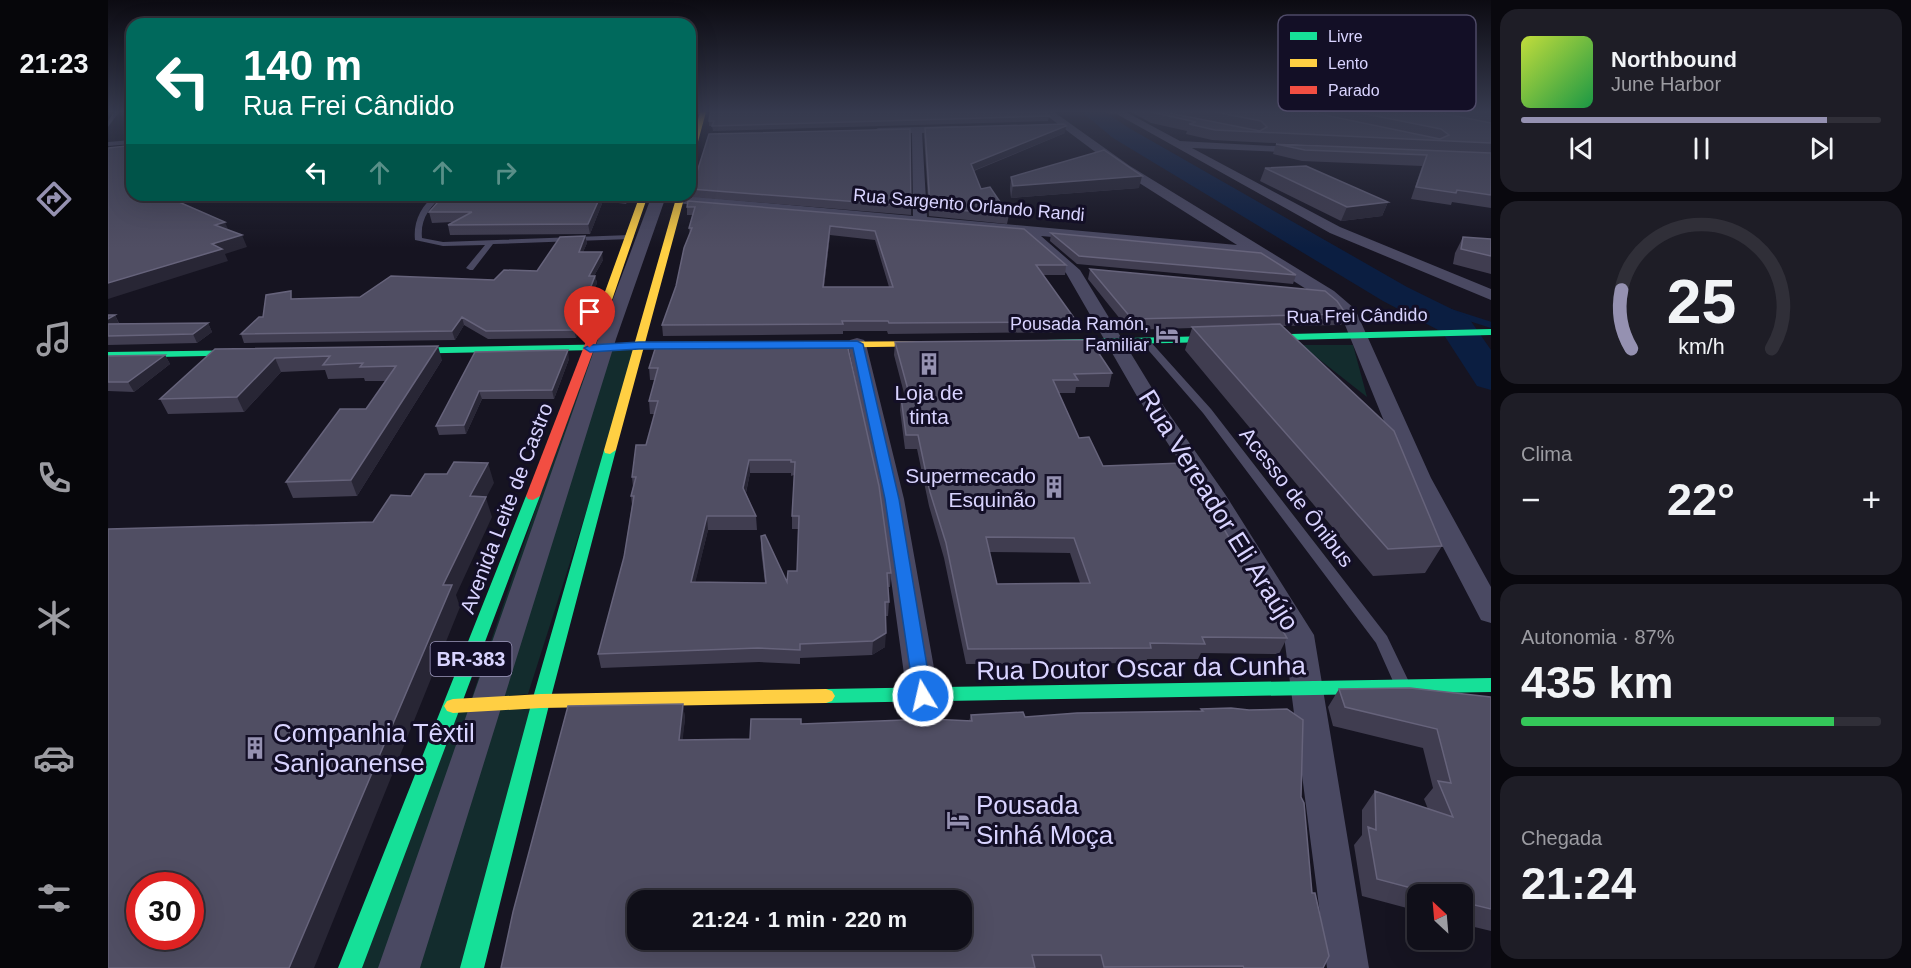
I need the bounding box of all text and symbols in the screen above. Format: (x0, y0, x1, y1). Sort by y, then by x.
legend (1278, 15, 1476, 111)
text: Livre (1328, 28, 1363, 45)
icon: left (144, 42, 222, 120)
text: 140 m (243, 42, 362, 89)
text: Northbound (1611, 47, 1737, 72)
text: 21:23 (19, 49, 89, 79)
text: Lento (1328, 55, 1368, 72)
text: June Harbor (1611, 73, 1721, 95)
text: Parado (1328, 82, 1380, 99)
text: Rua Frei Cândido (243, 91, 455, 121)
icon: previous (1565, 132, 1598, 165)
icon: pause (1685, 132, 1718, 165)
icon: next (1805, 132, 1838, 165)
icon: left (300, 156, 333, 189)
icon: ahead (363, 156, 396, 189)
icon: ahead (426, 156, 459, 189)
icon: right (489, 156, 522, 189)
icon: directions (33, 178, 75, 220)
street label: Rua Sargento Orlando Randi (852, 185, 1086, 225)
text: 25 (1666, 267, 1736, 336)
pin (564, 286, 615, 348)
icon: arrive (573, 295, 606, 328)
street label: Rua Frei Cândido (1286, 305, 1428, 327)
place label: Pousada Ramón, Familiar (1010, 314, 1149, 355)
icon: music (33, 318, 75, 360)
hotel icon: Pousada Ramón, Familiar (1154, 321, 1180, 347)
text: km/h (1678, 336, 1724, 360)
building icon: Loja de tinta (916, 351, 942, 377)
place label: Loja de tinta (895, 381, 963, 428)
street label: Rua Vereador Eli Araújo (1133, 384, 1305, 636)
street label: Avenida Leite de Castro (455, 399, 557, 617)
street label: Acesso de Ônibus (1235, 423, 1359, 571)
text: Clima (1521, 443, 1572, 465)
icon: phone (33, 457, 75, 499)
place label: Supermecado Esquinão (905, 464, 1036, 511)
building icon: Supermecado Esquinão (1041, 474, 1067, 500)
text: 22° (1667, 474, 1735, 525)
text: − (1521, 481, 1540, 518)
text: + (1862, 481, 1881, 518)
icon: climate (33, 597, 75, 639)
text: Autonomia · 87% (1521, 626, 1674, 648)
road number: BR-383 (430, 642, 512, 676)
street label: Rua Doutor Oscar da Cunha (976, 650, 1307, 686)
text: 435 km (1521, 657, 1674, 708)
position arrow (891, 664, 955, 728)
place label: Companhia Têxtil Sanjoanense (273, 718, 475, 778)
building icon: Companhia Têxtil Sanjoanense (242, 735, 268, 761)
icon: car (33, 737, 75, 779)
place label: Pousada Sinhá Moça (976, 790, 1114, 850)
hotel icon: Pousada Sinhá Moça (945, 807, 971, 833)
text: Chegada (1521, 827, 1602, 849)
text: 21:24 (1521, 858, 1636, 909)
speed limit sign: 30 (126, 872, 204, 950)
icon: filters (33, 877, 75, 919)
north arrow (1407, 884, 1473, 950)
map controls (1407, 884, 1473, 950)
text: 21:24 · 1 min · 220 m (692, 907, 907, 932)

